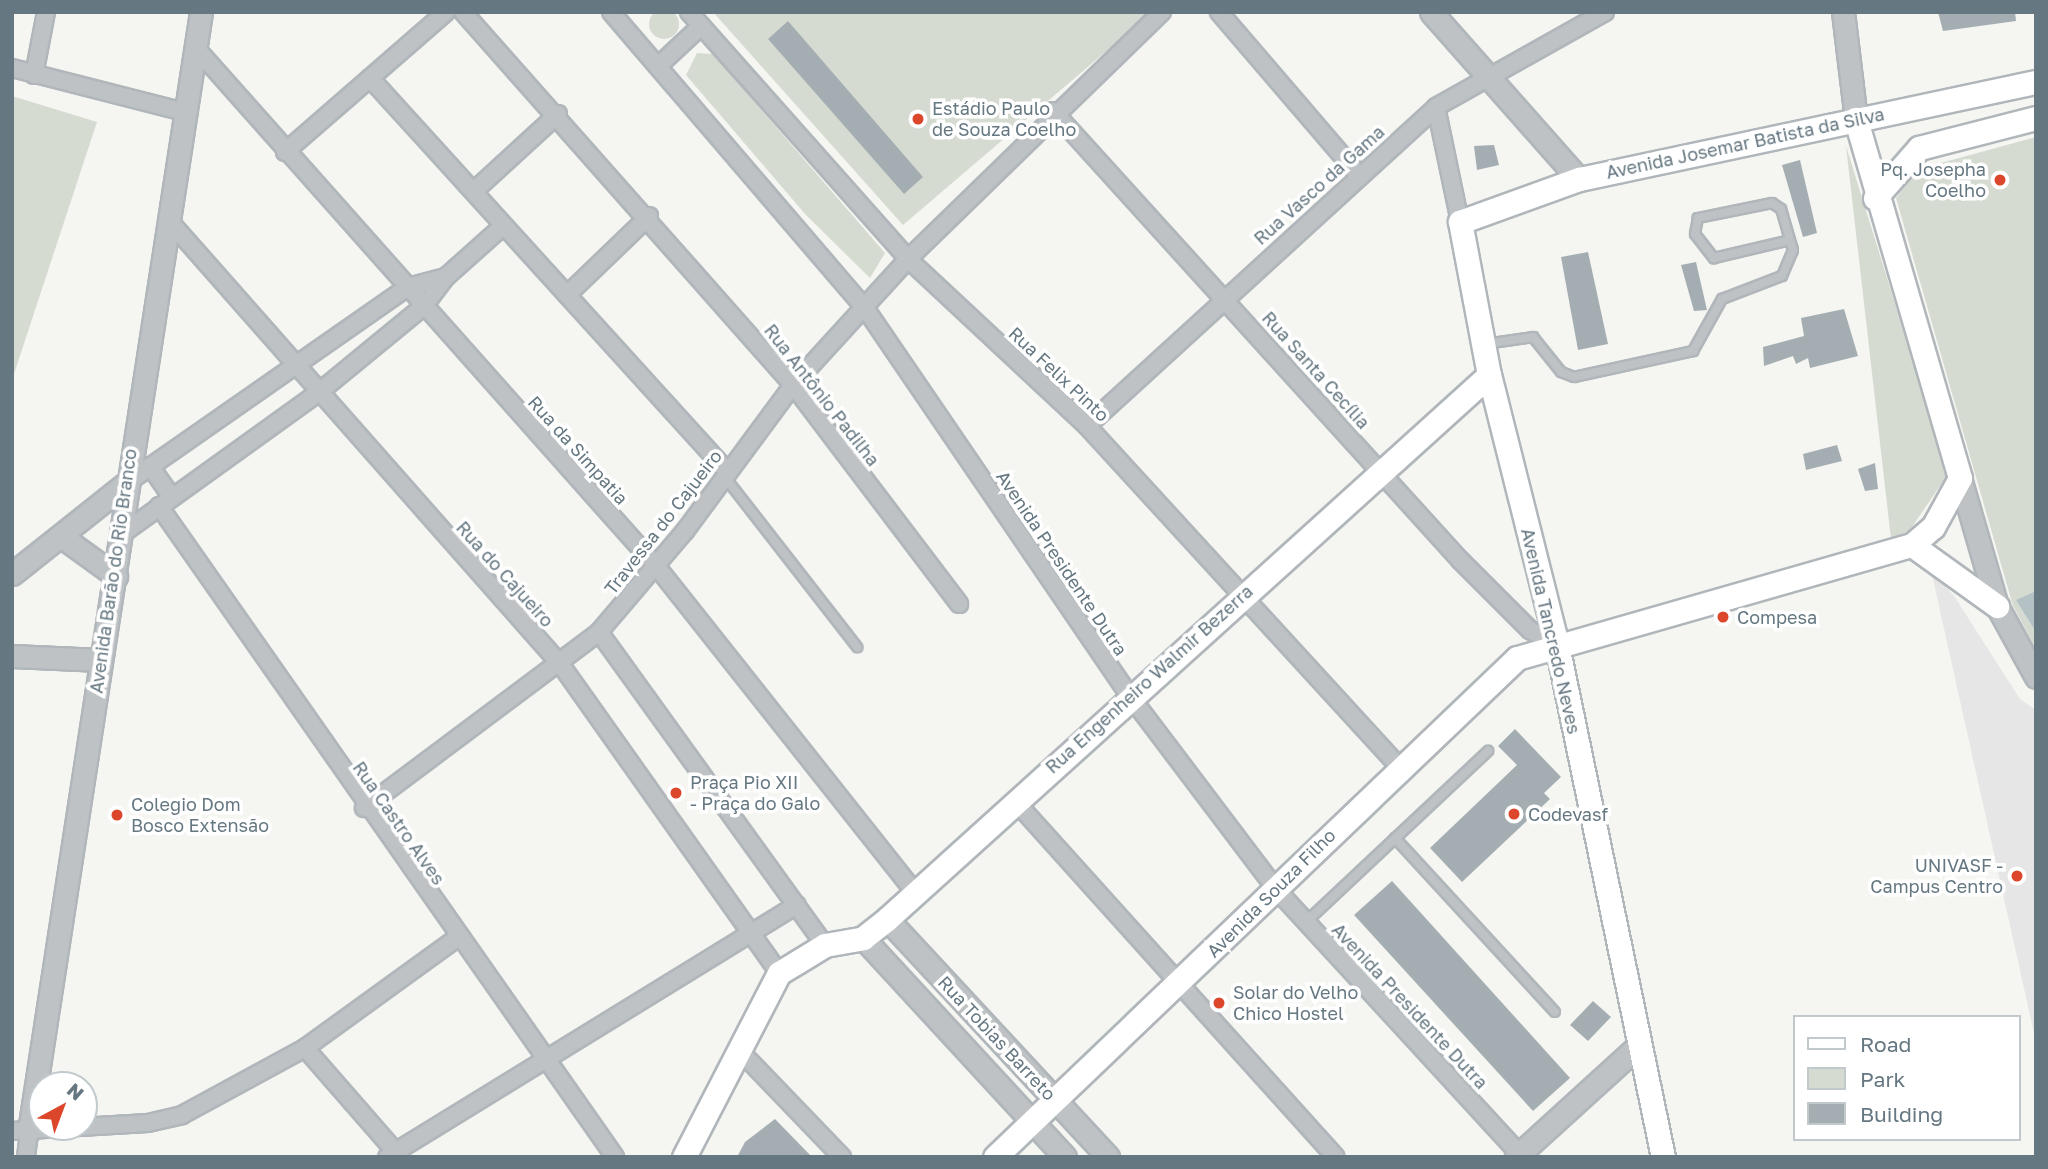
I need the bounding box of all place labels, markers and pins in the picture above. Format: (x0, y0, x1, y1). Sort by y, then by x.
place label: Estádio Paulo de Souza Coelho (932, 98, 1076, 140)
marker: Estádio Paulo de Souza Coelho (910, 111, 926, 127)
place label: Pq. Josepha Coelho (1880, 159, 1986, 202)
marker: Pq. Josepha Coelho (1992, 172, 2008, 188)
place label: Compesa (1737, 606, 1817, 628)
marker: Compesa (1715, 609, 1731, 625)
place label: Praça Pio XII - Praça do Galo (690, 772, 820, 814)
marker: Praça Pio XII - Praça do Galo (668, 785, 684, 801)
place label: Colegio Dom Bosco Extensão (131, 794, 269, 836)
place label: Codevasf (1528, 803, 1608, 825)
marker: Codevasf (1506, 806, 1522, 822)
marker: Colegio Dom Bosco Extensão (109, 807, 125, 823)
place label: UNIVASF - Campus Centro (1870, 855, 2003, 898)
marker: UNIVASF - Campus Centro (2009, 868, 2025, 884)
place label: Solar do Velho Chico Hostel (1233, 982, 1358, 1024)
marker: Solar do Velho Chico Hostel (1211, 995, 1227, 1011)

